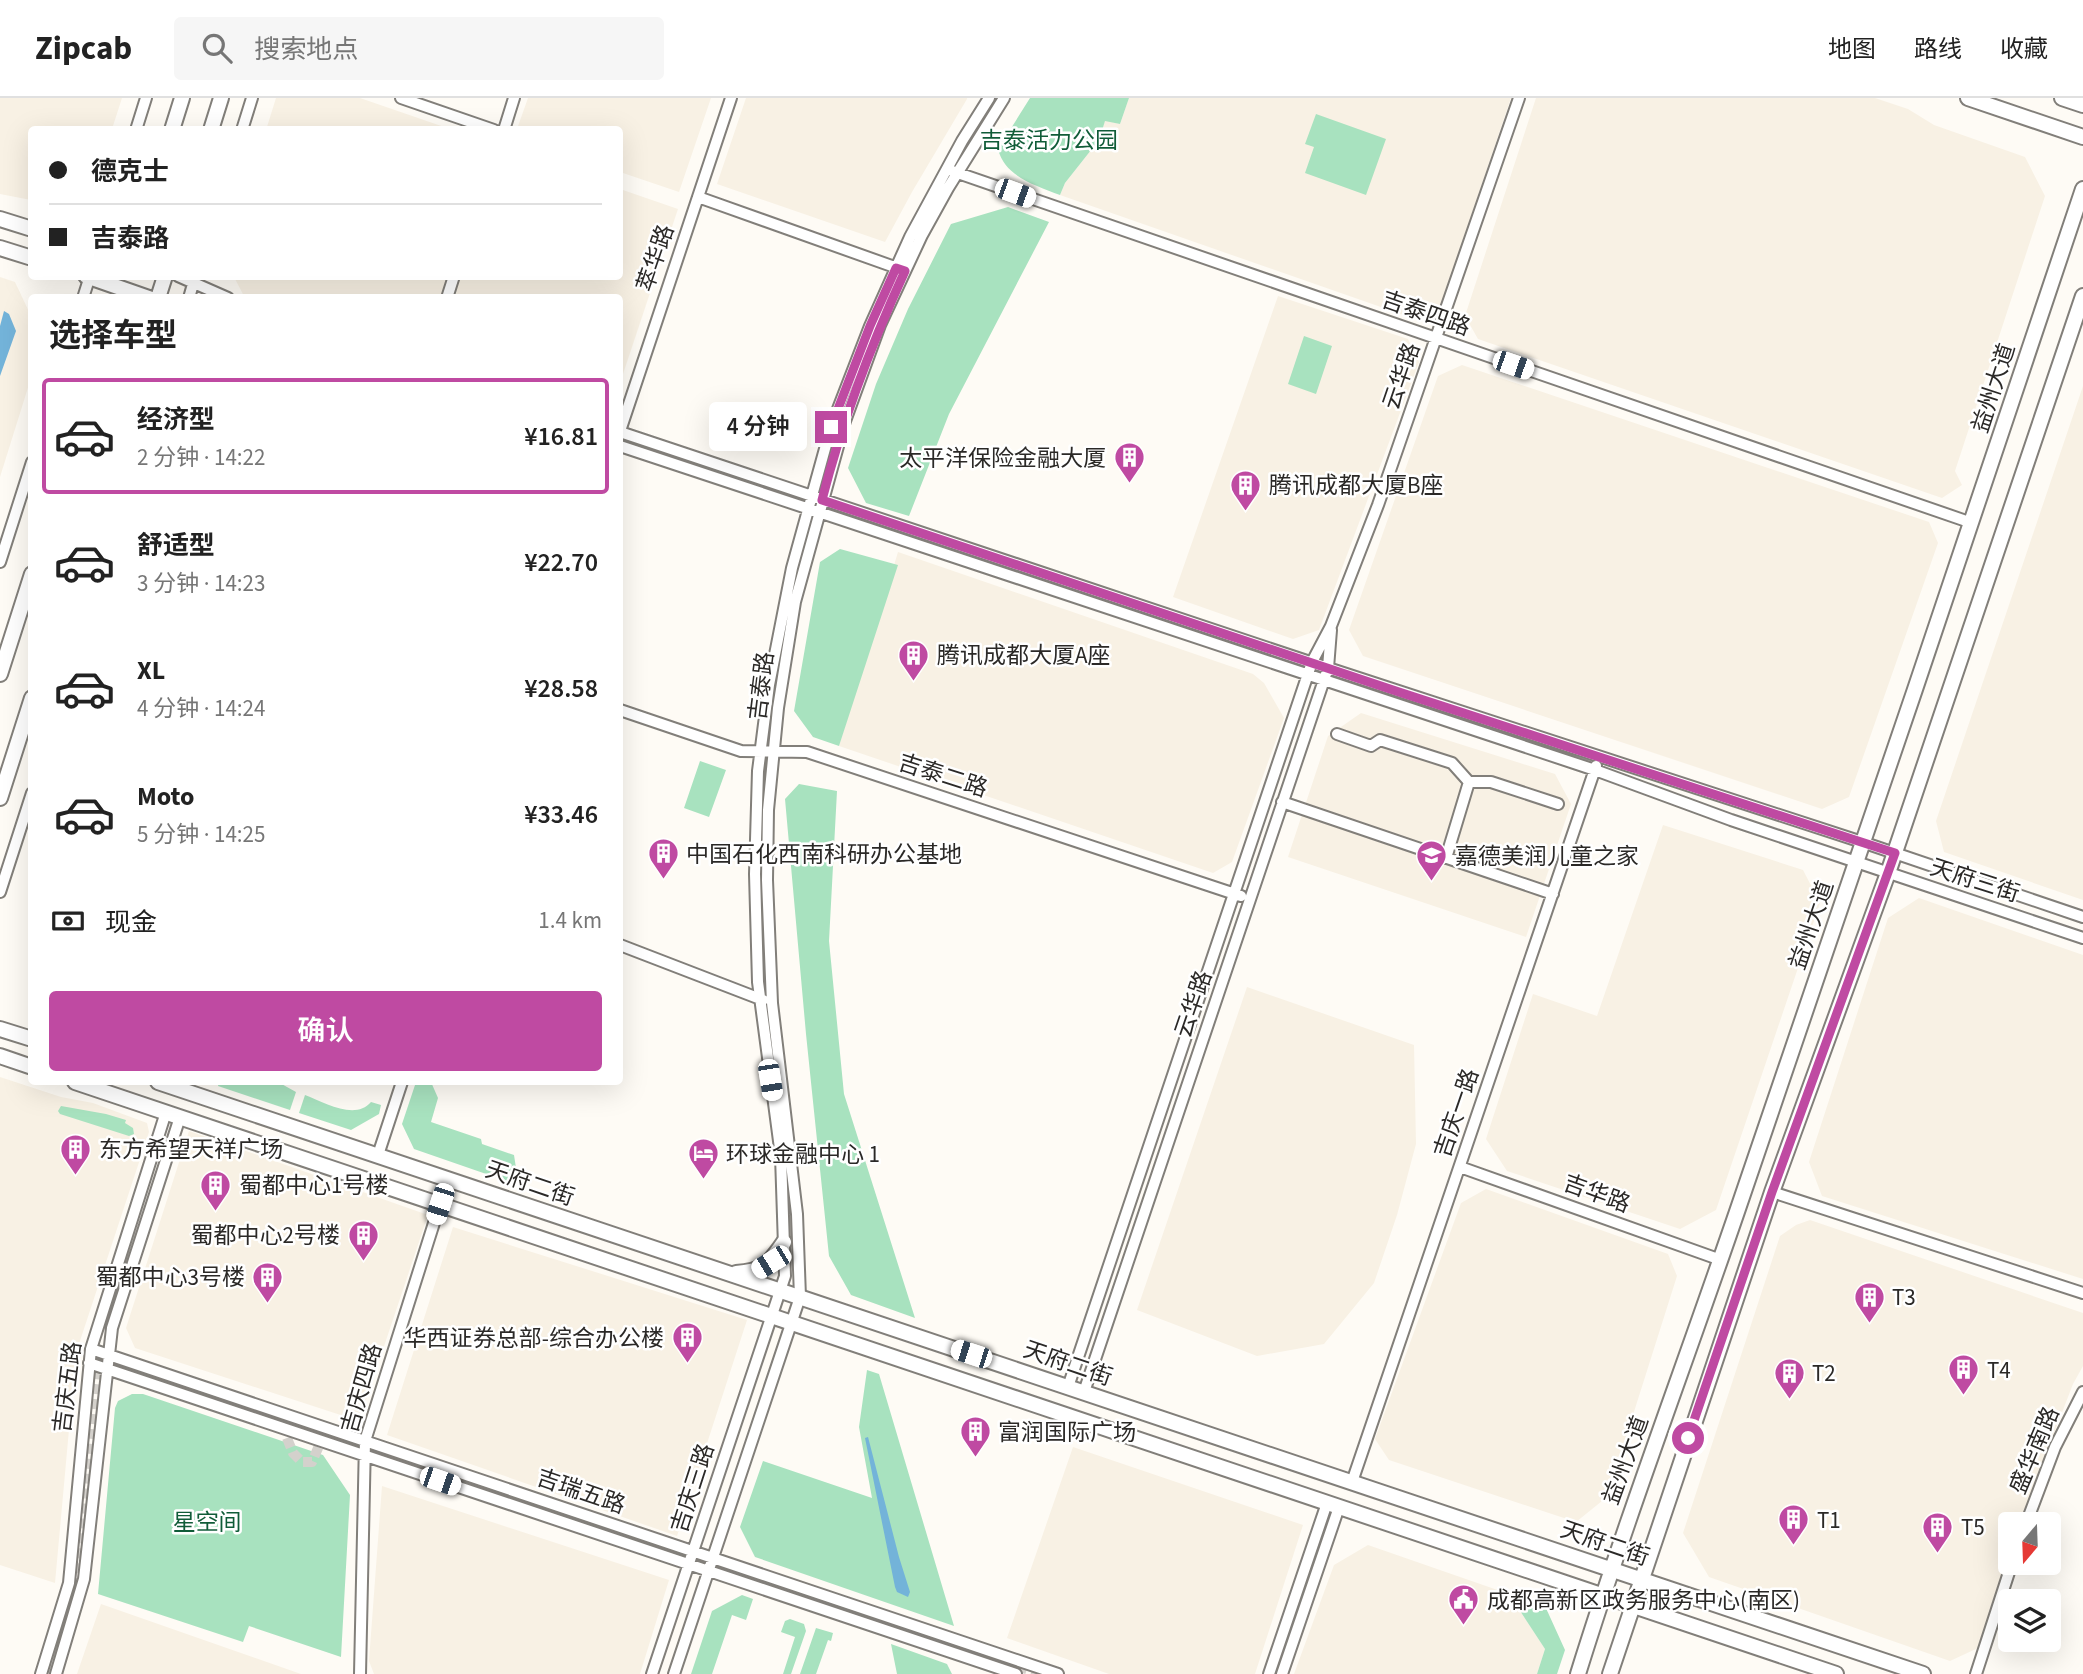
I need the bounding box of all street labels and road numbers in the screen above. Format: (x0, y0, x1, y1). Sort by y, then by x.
street label: 萃华路 (629, 220, 682, 296)
street label: 吉泰四路 (1377, 283, 1475, 344)
street label: 云华路 (1375, 338, 1428, 414)
street label: 益州大道 (1964, 339, 2023, 437)
street label: 吉泰路 (741, 650, 782, 722)
street label: 吉泰二路 (894, 746, 992, 805)
street label: 天府三街 (1926, 851, 2024, 910)
street label: 益州大道 (1781, 876, 1842, 974)
street label: 云华路 (1167, 966, 1220, 1042)
street label: 吉庆一路 (1426, 1064, 1487, 1162)
street label: 天府二街 (481, 1153, 579, 1214)
street label: 吉华路 (1559, 1166, 1635, 1221)
street label: 天府二街 (1019, 1333, 1117, 1394)
street label: 吉庆五路 (46, 1339, 89, 1435)
street label: 吉庆四路 (333, 1339, 390, 1437)
street label: 盛华南路 (2001, 1401, 2068, 1499)
street label: 益州大道 (1594, 1411, 1657, 1509)
street label: 吉庆三路 (663, 1439, 722, 1537)
street label: 吉瑞五路 (532, 1461, 630, 1522)
street label: 天府二街 (1556, 1513, 1654, 1574)

